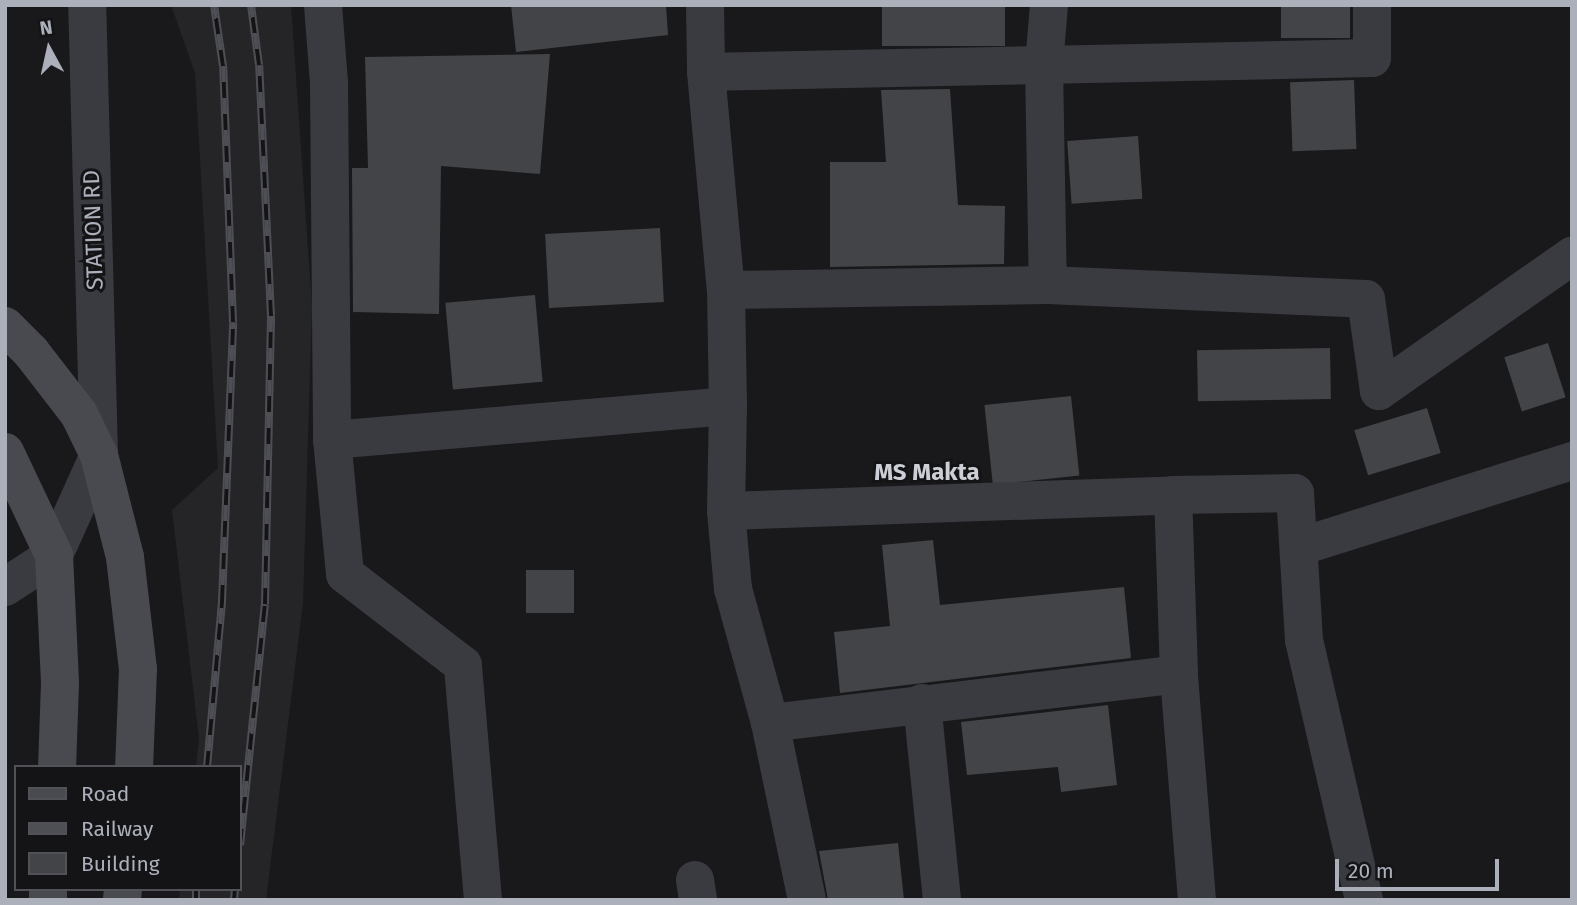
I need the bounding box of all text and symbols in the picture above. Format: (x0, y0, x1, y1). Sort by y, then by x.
north arrow (14, 14, 84, 84)
text: N (38, 15, 54, 40)
street label: STATION RD (77, 170, 109, 290)
district label: MS Makta (874, 459, 980, 487)
legend (14, 765, 242, 891)
text: Road (81, 781, 129, 807)
text: Railway (81, 816, 153, 842)
scale bar (1339, 846, 1504, 890)
text: Building (81, 851, 160, 877)
text: 20 m (1348, 858, 1394, 884)

